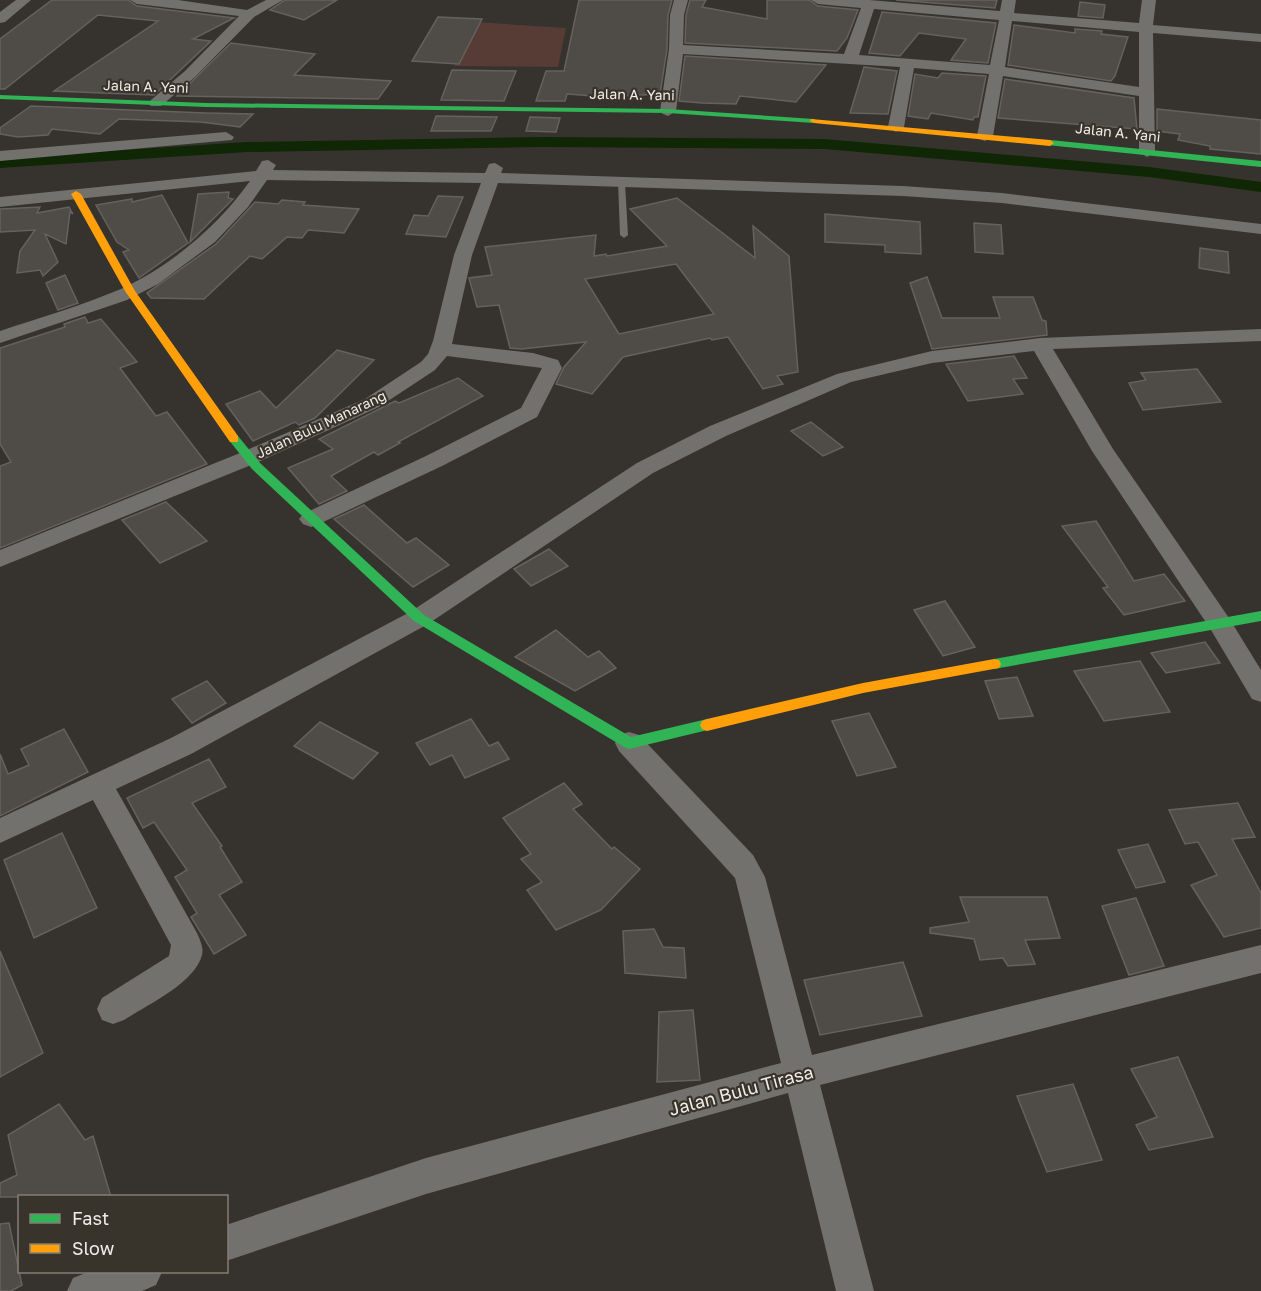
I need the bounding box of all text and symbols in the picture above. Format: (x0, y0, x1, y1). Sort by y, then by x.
street label: Jalan A. Yani (103, 76, 189, 96)
street label: Jalan A. Yani (589, 85, 675, 103)
street label: Jalan A. Yani (1075, 119, 1161, 145)
street label: Jalan Bulu Manarang (253, 386, 389, 462)
street label: Jalan Bulu Tirasa (666, 1060, 816, 1120)
legend (18, 1195, 228, 1273)
text: Fast (72, 1207, 109, 1229)
text: Slow (72, 1237, 115, 1259)

